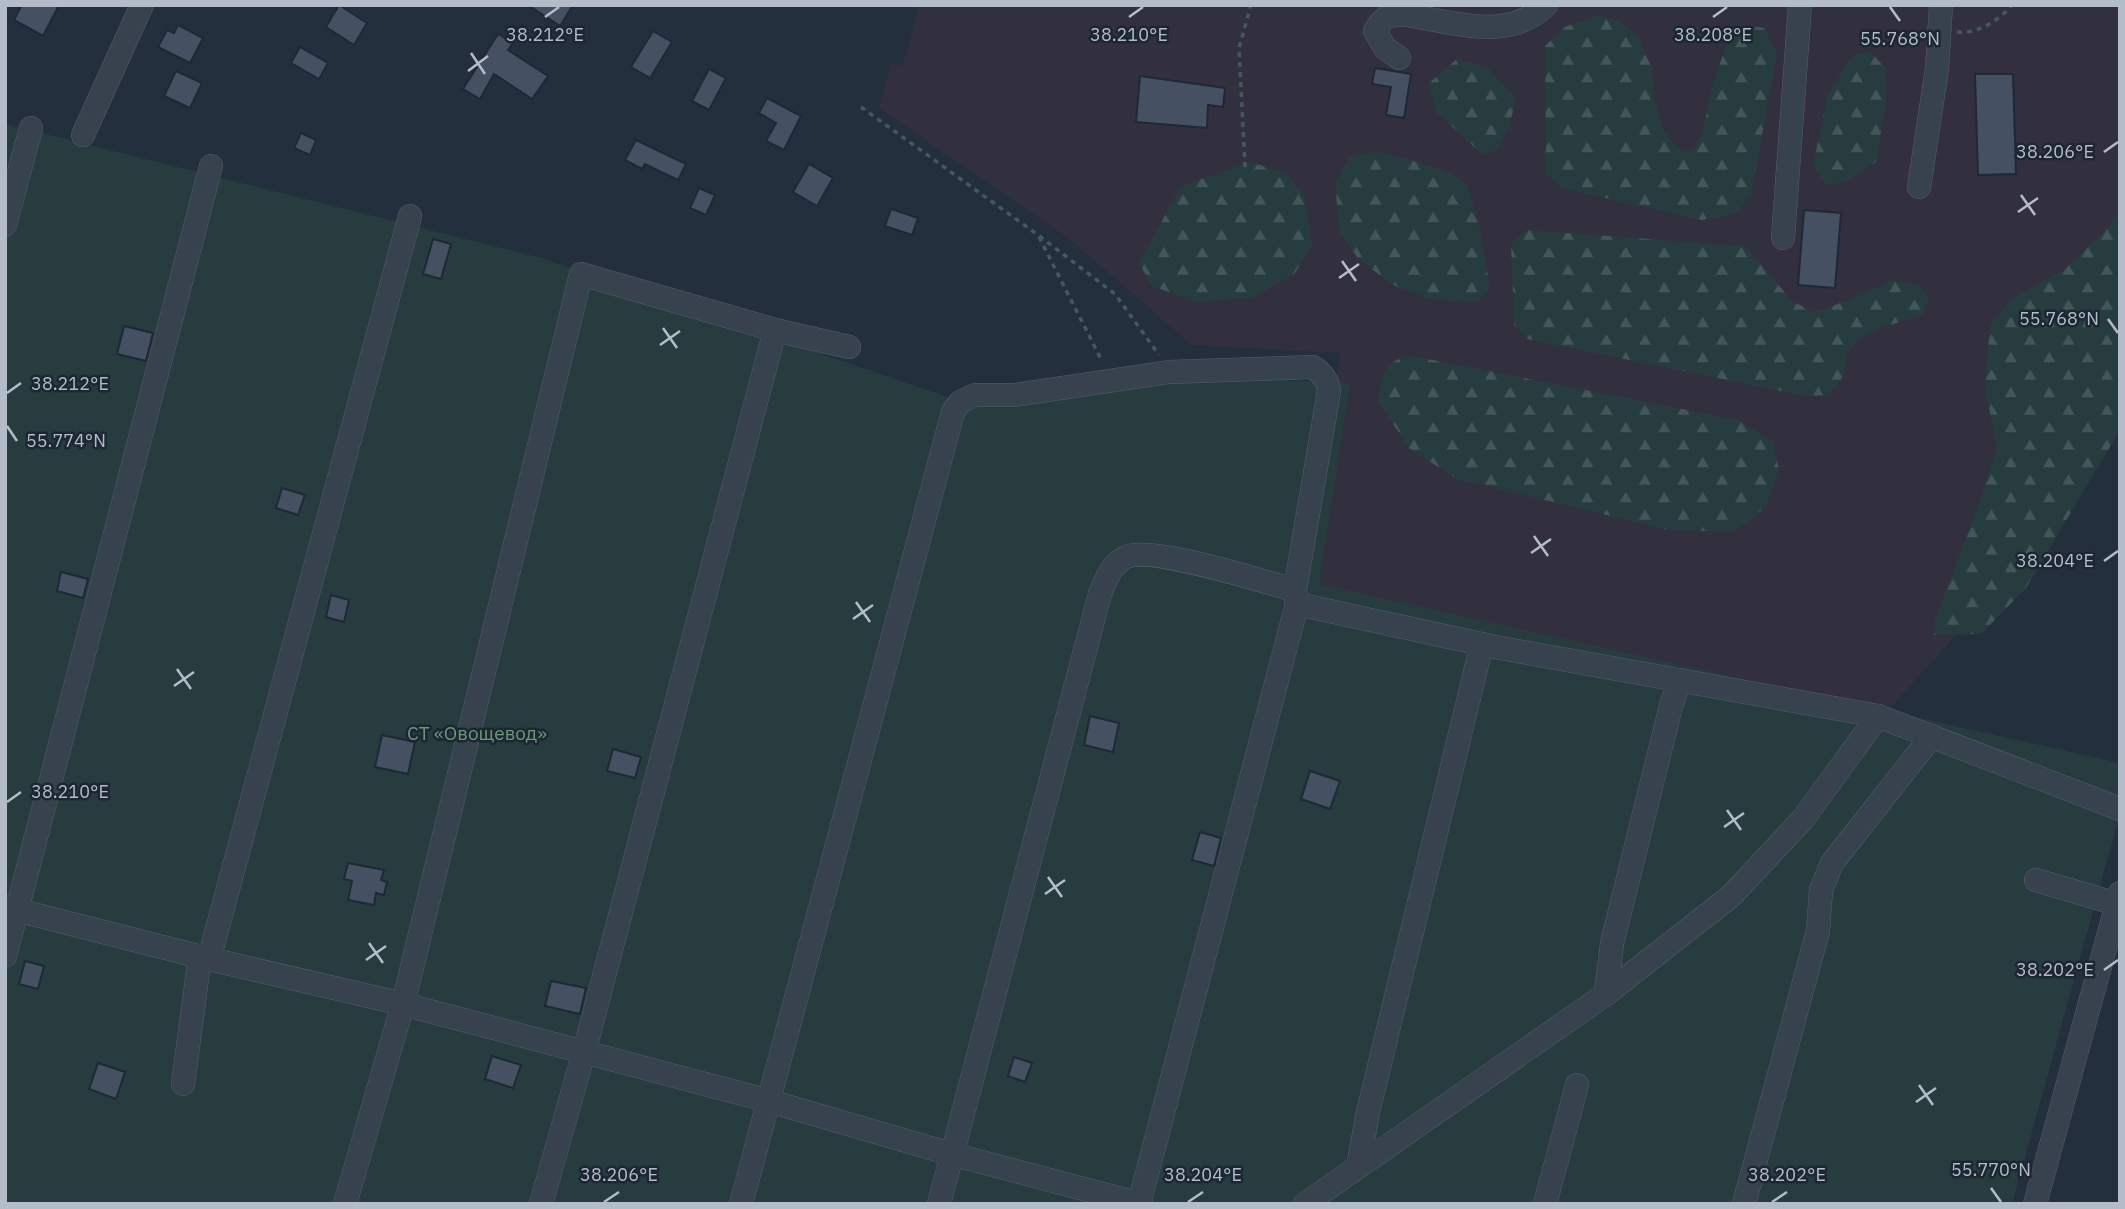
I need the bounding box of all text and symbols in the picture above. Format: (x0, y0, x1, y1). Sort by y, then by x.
text: 38.212°E (506, 23, 584, 46)
text: 38.210°E (1090, 23, 1168, 46)
text: 38.208°E (1674, 23, 1752, 46)
text: 55.768°N (1860, 27, 1940, 50)
text: 38.206°E (2016, 140, 2094, 163)
text: 55.768°N (2019, 307, 2099, 330)
text: 38.212°E (31, 372, 109, 395)
text: 55.774°N (26, 429, 106, 452)
text: 38.204°E (2016, 549, 2094, 572)
park label: СТ «Овощевод» (407, 721, 547, 745)
text: 38.210°E (31, 780, 109, 803)
text: 38.202°E (2016, 958, 2094, 981)
text: 55.770°N (1951, 1158, 2031, 1181)
text: 38.206°E (580, 1163, 658, 1186)
text: 38.204°E (1164, 1163, 1242, 1186)
text: 38.202°E (1748, 1163, 1826, 1186)

